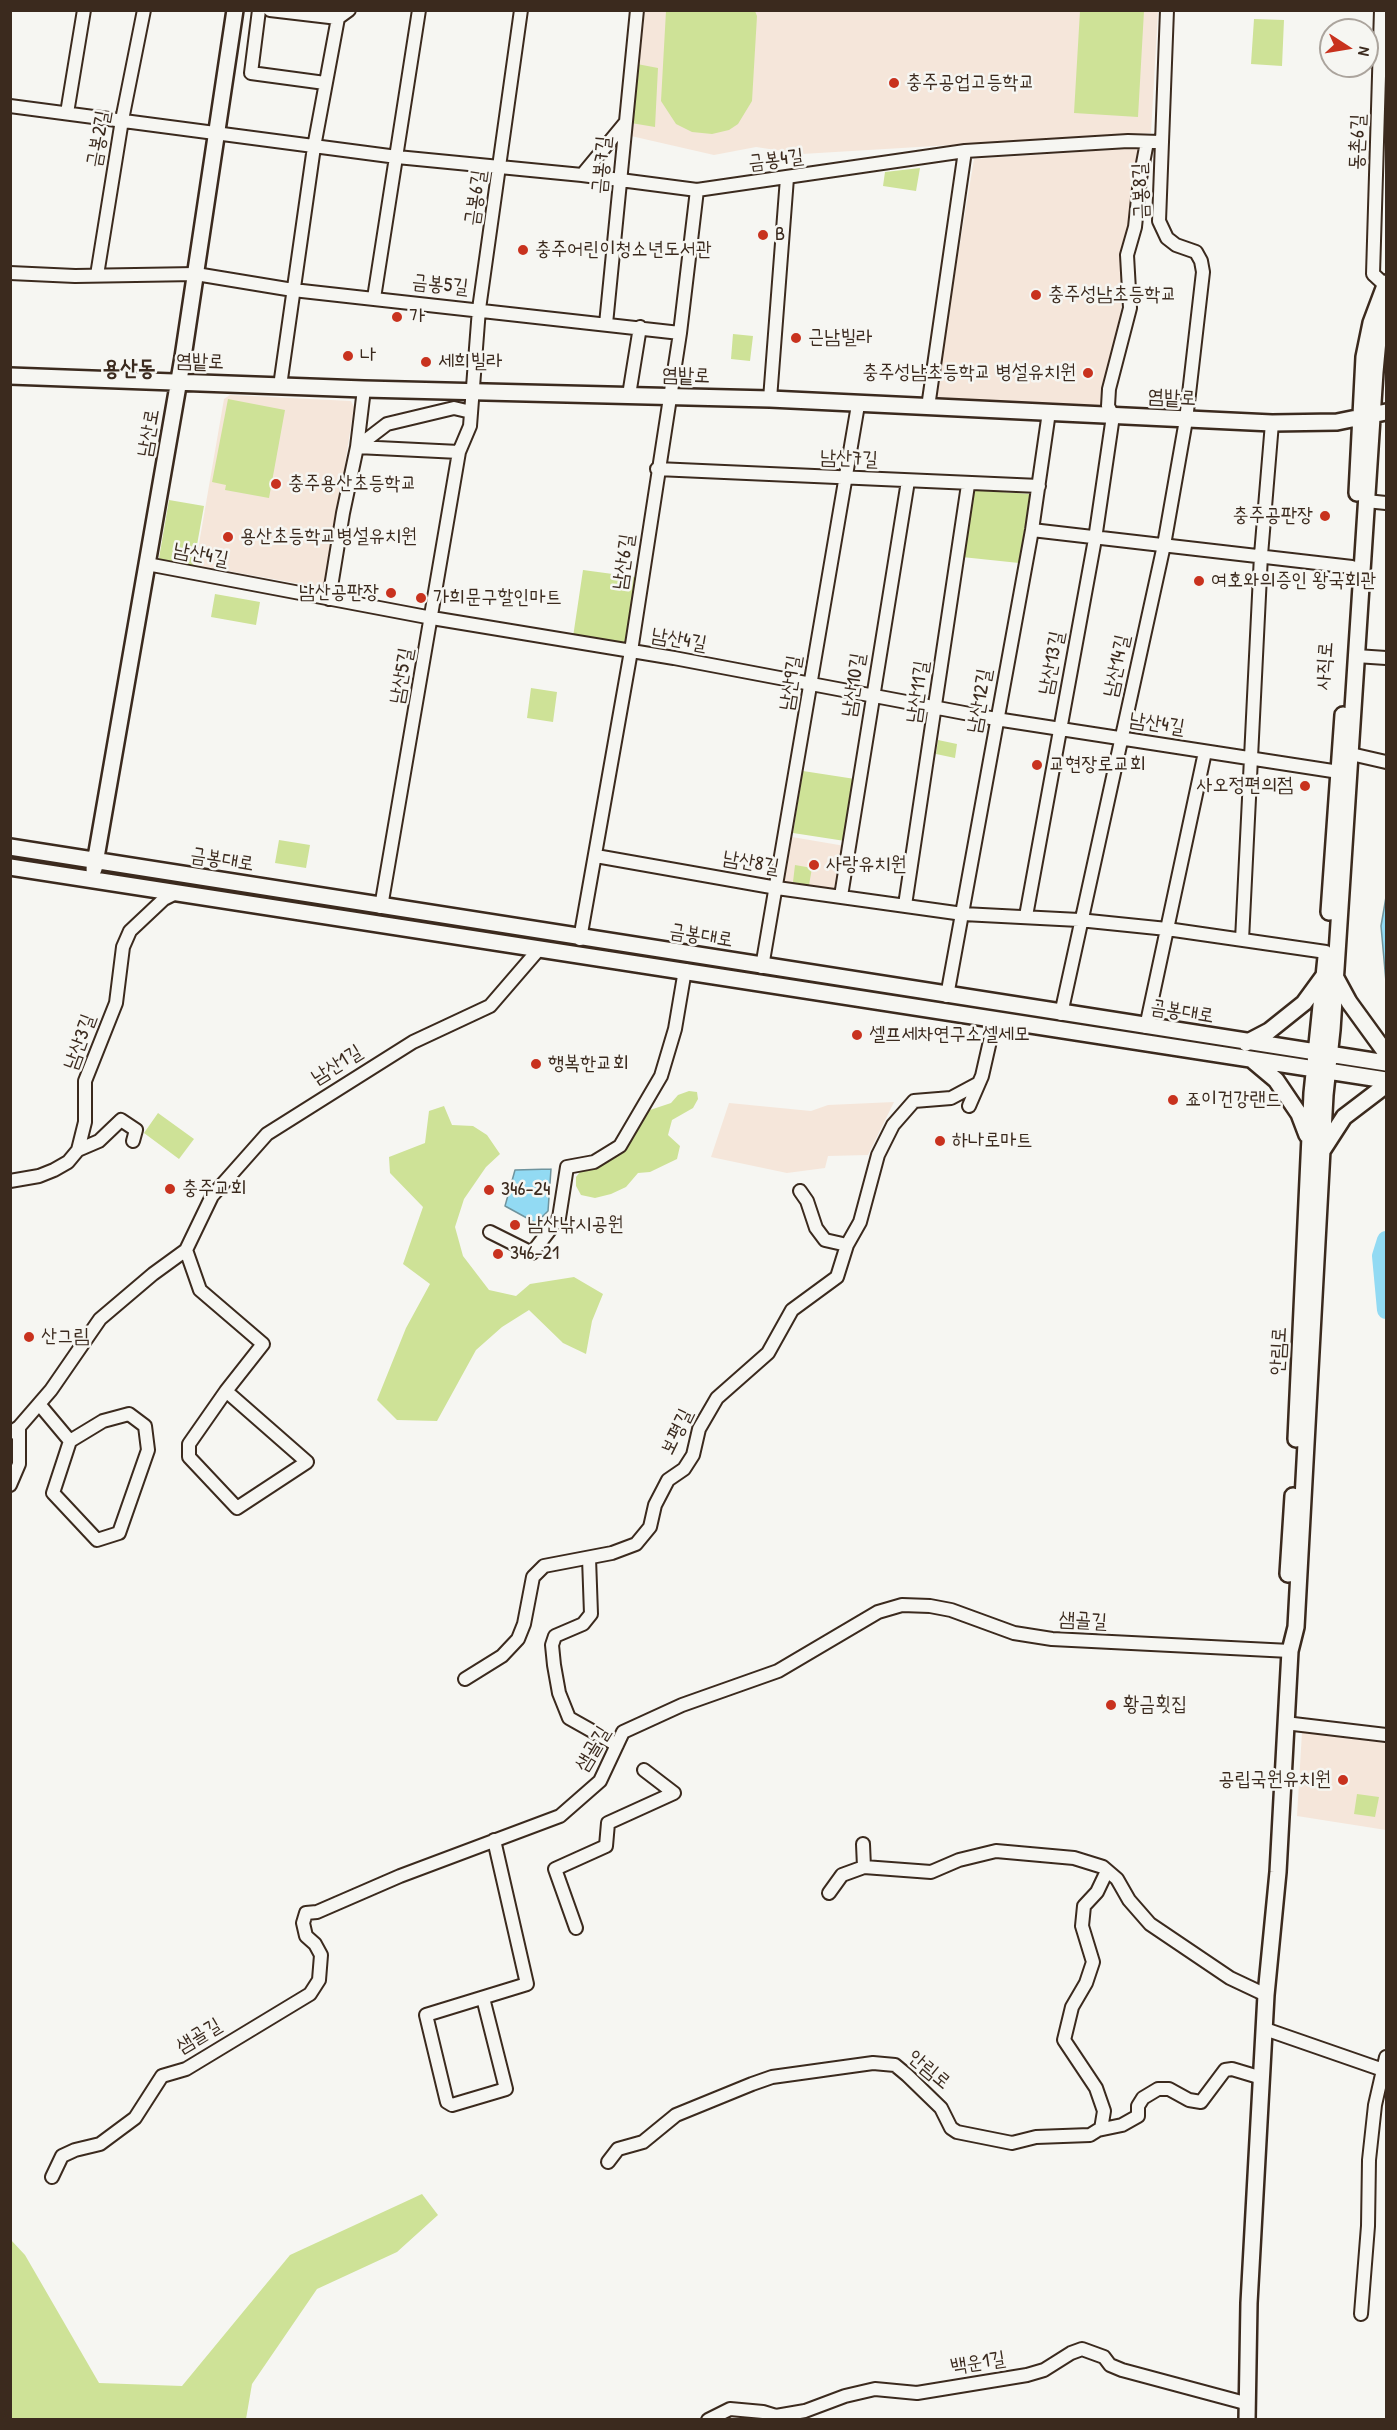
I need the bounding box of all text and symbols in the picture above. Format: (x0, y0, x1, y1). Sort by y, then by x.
north arrow (1319, 18, 1379, 78)
text: N (1353, 45, 1376, 58)
place label: 충주공업고등학교 (906, 71, 1035, 95)
marker: 충주공업고등학교 (887, 76, 901, 90)
street label: 금봉2길 (82, 109, 116, 169)
street label: 동촌6길 (1345, 113, 1371, 171)
street label: 금봉7길 (588, 135, 616, 195)
street label: 금봉4길 (747, 145, 805, 175)
street label: 금봉8길 (1128, 162, 1154, 220)
street label: 금봉6길 (460, 168, 492, 228)
place label: B (775, 223, 785, 247)
marker: B (756, 228, 770, 242)
place label: 충주어린이청소년도서관 (535, 238, 712, 262)
marker: 충주어린이청소년도서관 (516, 243, 530, 257)
street label: 금봉5길 (411, 270, 469, 300)
place label: 충주성남초등학교 (1048, 283, 1177, 307)
marker: 충주성남초등학교 (1029, 288, 1043, 302)
place label: 가 (409, 305, 425, 329)
marker: 가 (390, 310, 404, 324)
place label: 근남빌라 (808, 326, 872, 350)
marker: 근남빌라 (789, 331, 803, 345)
place label: 나 (360, 344, 376, 368)
street label: 염밭로 (175, 349, 225, 375)
marker: 나 (341, 349, 355, 363)
place label: 세희빌라 (438, 350, 502, 374)
marker: 세희빌라 (419, 355, 433, 369)
district label: 용산동 (102, 356, 156, 382)
place label: 충주성남초등학교 병설유치원 (862, 361, 1076, 385)
street label: 염밭로 (661, 363, 711, 389)
marker: 충주성남초등학교 병설유치원 (1081, 366, 1095, 380)
street label: 염밭로 (1147, 385, 1197, 411)
street label: 남산로 (133, 407, 165, 459)
street label: 남산7길 (820, 446, 878, 472)
place label: 충주용산초등학교 (288, 472, 417, 496)
marker: 충주용산초등학교 (269, 477, 283, 491)
place label: 충주공판장 (1233, 504, 1313, 528)
marker: 충주공판장 (1318, 509, 1332, 523)
place label: 용산초등학교병설유치원 (240, 525, 417, 549)
marker: 용산초등학교병설유치원 (221, 530, 235, 544)
street label: 남산6길 (608, 532, 640, 592)
street label: 남산4길 (171, 538, 231, 572)
place label: 여호와의증인 왕국회관 (1211, 569, 1377, 593)
marker: 여호와의증인 왕국회관 (1192, 574, 1206, 588)
place label: 남산공판장 (299, 581, 379, 605)
marker: 남산공판장 (384, 586, 398, 600)
place label: 가희문구할인마트 (433, 586, 562, 610)
marker: 가희문구할인마트 (414, 591, 428, 605)
street label: 남산4길 (649, 623, 709, 657)
street label: 남산13길 (1034, 629, 1070, 697)
street label: 남산14길 (1099, 633, 1135, 699)
street label: 사직로 (1311, 641, 1339, 691)
street label: 남산5길 (385, 646, 419, 706)
street label: 남산10길 (837, 651, 871, 719)
street label: 남산9길 (775, 654, 807, 712)
street label: 남산11길 (902, 659, 934, 725)
street label: 남산12길 (963, 667, 997, 735)
street label: 남산4길 (1128, 708, 1186, 740)
place label: 교현장로교회 (1049, 753, 1146, 777)
marker: 교현장로교회 (1030, 758, 1044, 772)
place label: 사오정편의점 (1196, 774, 1293, 798)
marker: 사오정편의점 (1298, 779, 1312, 793)
street label: 금봉대로 (188, 843, 256, 877)
street label: 남산8길 (721, 846, 781, 880)
place label: 사랑유치원 (826, 853, 906, 877)
marker: 사랑유치원 (807, 858, 821, 872)
street label: 금봉대로 (667, 919, 735, 953)
street label: 금봉대로 (1148, 995, 1216, 1029)
street label: 남산3길 (59, 1011, 101, 1073)
place label: 셀프세차연구소셀세모 (869, 1023, 1030, 1047)
marker: 셀프세차연구소셀세모 (850, 1028, 864, 1042)
street label: 남산1길 (307, 1040, 367, 1090)
place label: 행복한교회 (548, 1052, 628, 1076)
marker: 행복한교회 (529, 1057, 543, 1071)
place label: 죠이건강랜드 (1185, 1088, 1282, 1112)
marker: 죠이건강랜드 (1166, 1093, 1180, 1107)
place label: 하나로마트 (952, 1129, 1032, 1153)
marker: 하나로마트 (933, 1134, 947, 1148)
place label: 충주교회 (182, 1177, 246, 1201)
place label: 346-24 (501, 1178, 550, 1202)
marker: 충주교회 (163, 1182, 177, 1196)
marker: 346-24 (482, 1183, 496, 1197)
place label: 남산낚시공원 (527, 1213, 624, 1237)
marker: 남산낚시공원 (508, 1218, 522, 1232)
place label: 346-21 (510, 1242, 559, 1266)
marker: 346-21 (491, 1247, 505, 1261)
place label: 산그림 (41, 1325, 89, 1349)
street label: 안림로 (1266, 1326, 1292, 1376)
marker: 산그림 (22, 1330, 36, 1344)
street label: 보평길 (656, 1405, 698, 1459)
street label: 샘골길 (1058, 1608, 1108, 1634)
place label: 황금횟집 (1123, 1693, 1187, 1717)
marker: 황금횟집 (1104, 1698, 1118, 1712)
street label: 샘골길 (570, 1722, 616, 1776)
place label: 공립국원유치원 (1218, 1768, 1331, 1792)
marker: 공립국원유치원 (1336, 1773, 1350, 1787)
street label: 샘골길 (172, 2013, 226, 2059)
street label: 안림로 (903, 2045, 955, 2095)
street label: 백운1길 (949, 2347, 1007, 2379)

